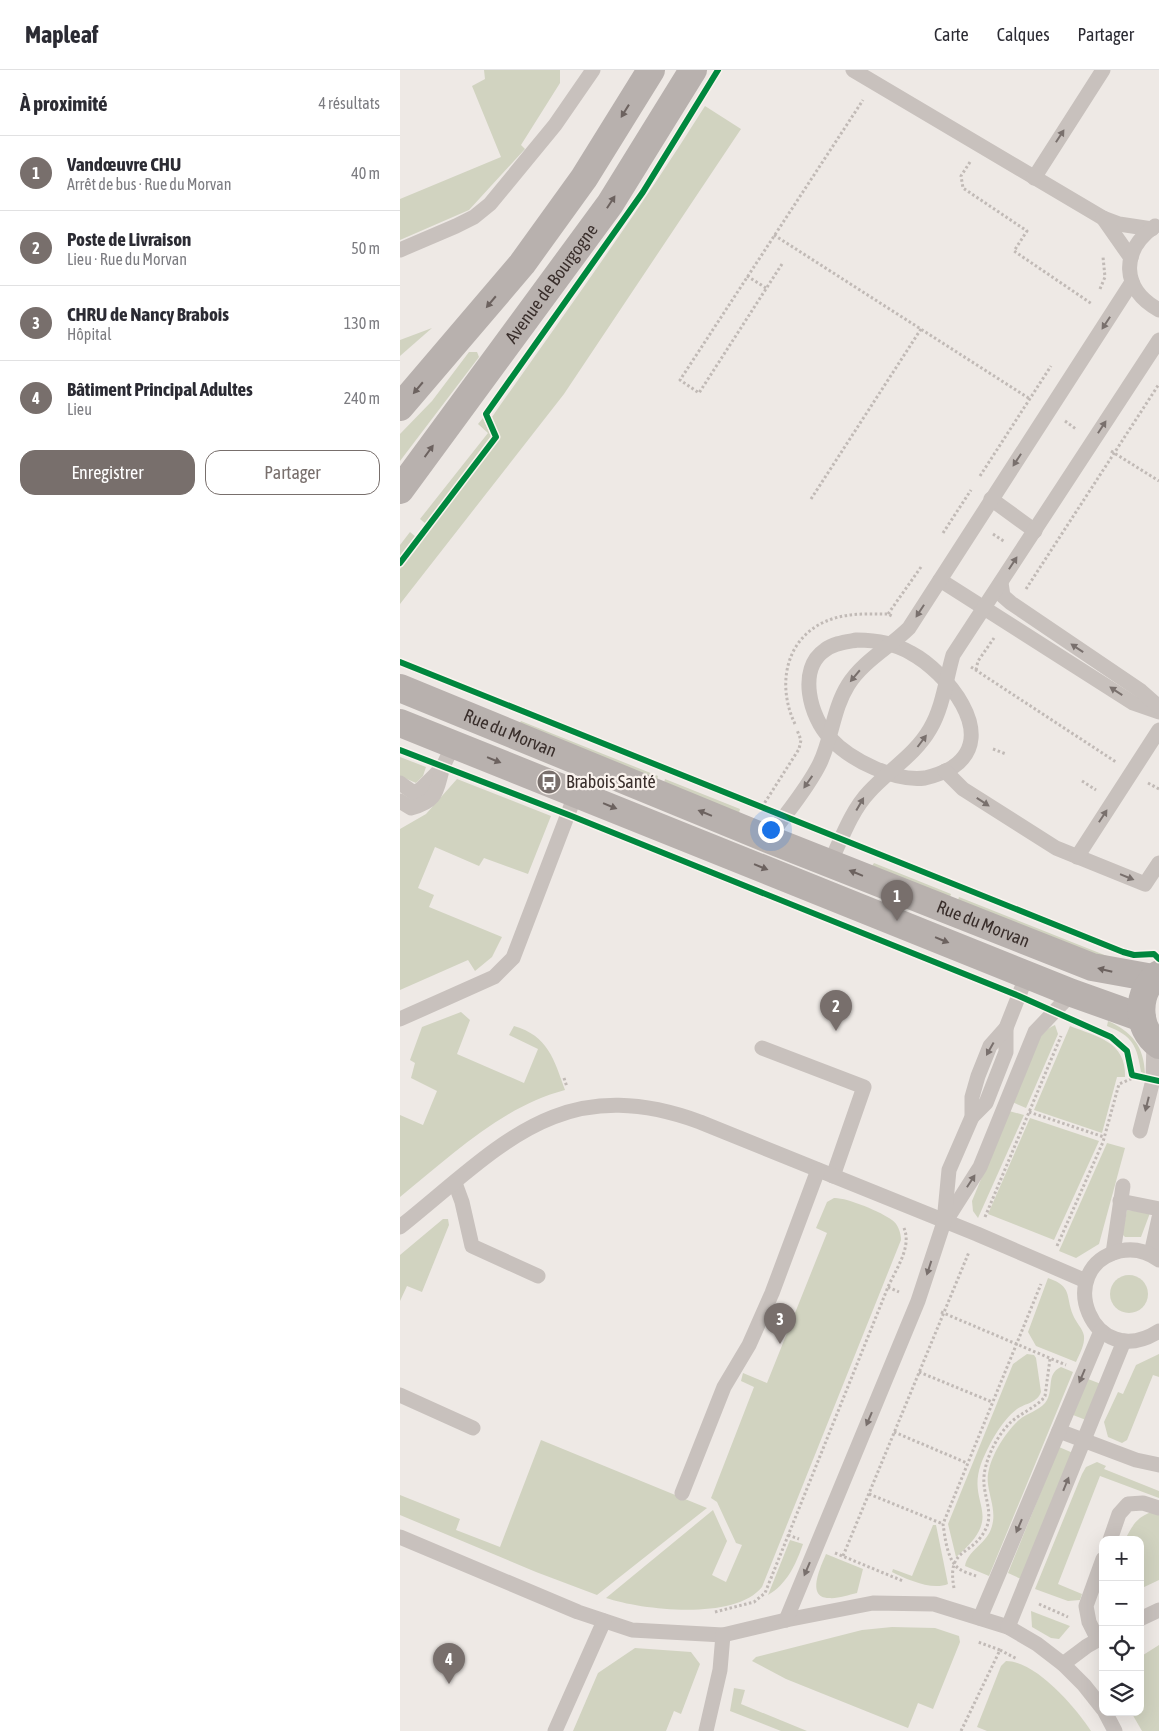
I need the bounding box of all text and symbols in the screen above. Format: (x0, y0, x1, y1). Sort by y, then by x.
text: Mapleaf (25, 21, 98, 48)
text: Carte (934, 24, 969, 45)
text: Calques (997, 24, 1050, 45)
text: Partager (1078, 24, 1134, 45)
text: À proximité (20, 91, 108, 115)
text: 4 résultats (318, 94, 380, 112)
one-way arrow (621, 105, 630, 118)
one-way arrow (1056, 130, 1065, 143)
text: Vandœuvre CHU (67, 153, 181, 175)
text: 1 (32, 164, 40, 182)
text: 40 m (351, 164, 380, 182)
text: Arrêt de bus · Rue du Morvan (67, 175, 231, 193)
one-way arrow (606, 195, 616, 209)
street label: Avenue de Bourgogne (500, 220, 602, 347)
text: Poste de Livraison (67, 228, 191, 250)
text: 2 (32, 239, 40, 257)
text: 50 m (351, 239, 380, 257)
text: Lieu · Rue du Morvan (67, 250, 187, 268)
one-way arrow (485, 295, 496, 308)
text: CHRU de Nancy Brabois (67, 303, 229, 325)
text: 3 (32, 314, 40, 332)
text: 130 m (344, 314, 380, 332)
one-way arrow (1101, 317, 1111, 330)
text: Hôpital (67, 325, 111, 343)
text: Bâtiment Principal Adultes (67, 378, 253, 400)
one-way arrow (413, 381, 424, 394)
text: 4 (32, 389, 40, 407)
text: 240 m (344, 389, 380, 407)
text: Lieu (67, 400, 92, 418)
one-way arrow (1097, 421, 1107, 434)
one-way arrow (424, 444, 434, 458)
button: Enregistrer (20, 450, 195, 495)
button: Partager (205, 450, 380, 495)
one-way arrow (1012, 453, 1022, 466)
one-way arrow (1009, 557, 1018, 570)
one-way arrow (915, 604, 924, 618)
one-way arrow (1071, 643, 1084, 653)
one-way arrow (849, 670, 861, 682)
one-way arrow (1109, 686, 1122, 696)
street label: Rue du Morvan (461, 704, 560, 761)
one-way arrow (917, 734, 927, 748)
one-way arrow (487, 757, 501, 765)
bus stop icon: Brabois Santé (536, 769, 562, 795)
place label: Brabois Santé (566, 771, 656, 792)
one-way arrow (803, 775, 813, 789)
one-way arrow (977, 797, 990, 806)
one-way arrow (856, 798, 865, 811)
one-way arrow (603, 803, 617, 811)
one-way arrow (697, 809, 712, 817)
one-way arrow (1098, 809, 1108, 823)
your location (758, 817, 784, 843)
one-way arrow (754, 863, 769, 871)
one-way arrow (848, 869, 863, 876)
one-way arrow (1119, 873, 1134, 881)
pin: 1 (881, 880, 913, 921)
street label: Rue du Morvan (934, 896, 1033, 951)
one-way arrow (935, 936, 950, 944)
one-way arrow (1097, 966, 1112, 974)
pin: 2 (820, 990, 852, 1031)
one-way arrow (986, 1041, 994, 1056)
one-way arrow (1143, 1096, 1151, 1111)
one-way arrow (966, 1174, 976, 1188)
one-way arrow (925, 1261, 933, 1276)
pin: 3 (764, 1303, 796, 1344)
one-way arrow (1077, 1369, 1085, 1383)
one-way arrow (865, 1412, 873, 1426)
one-way arrow (1063, 1477, 1070, 1492)
one-way arrow (1014, 1519, 1022, 1533)
map controls (1099, 1536, 1144, 1716)
button: + (1099, 1536, 1144, 1581)
one-way arrow (803, 1562, 810, 1577)
button: − (1099, 1581, 1144, 1626)
button: locate (1099, 1626, 1144, 1671)
pin: 4 (433, 1643, 465, 1684)
button: layers (1099, 1671, 1144, 1716)

